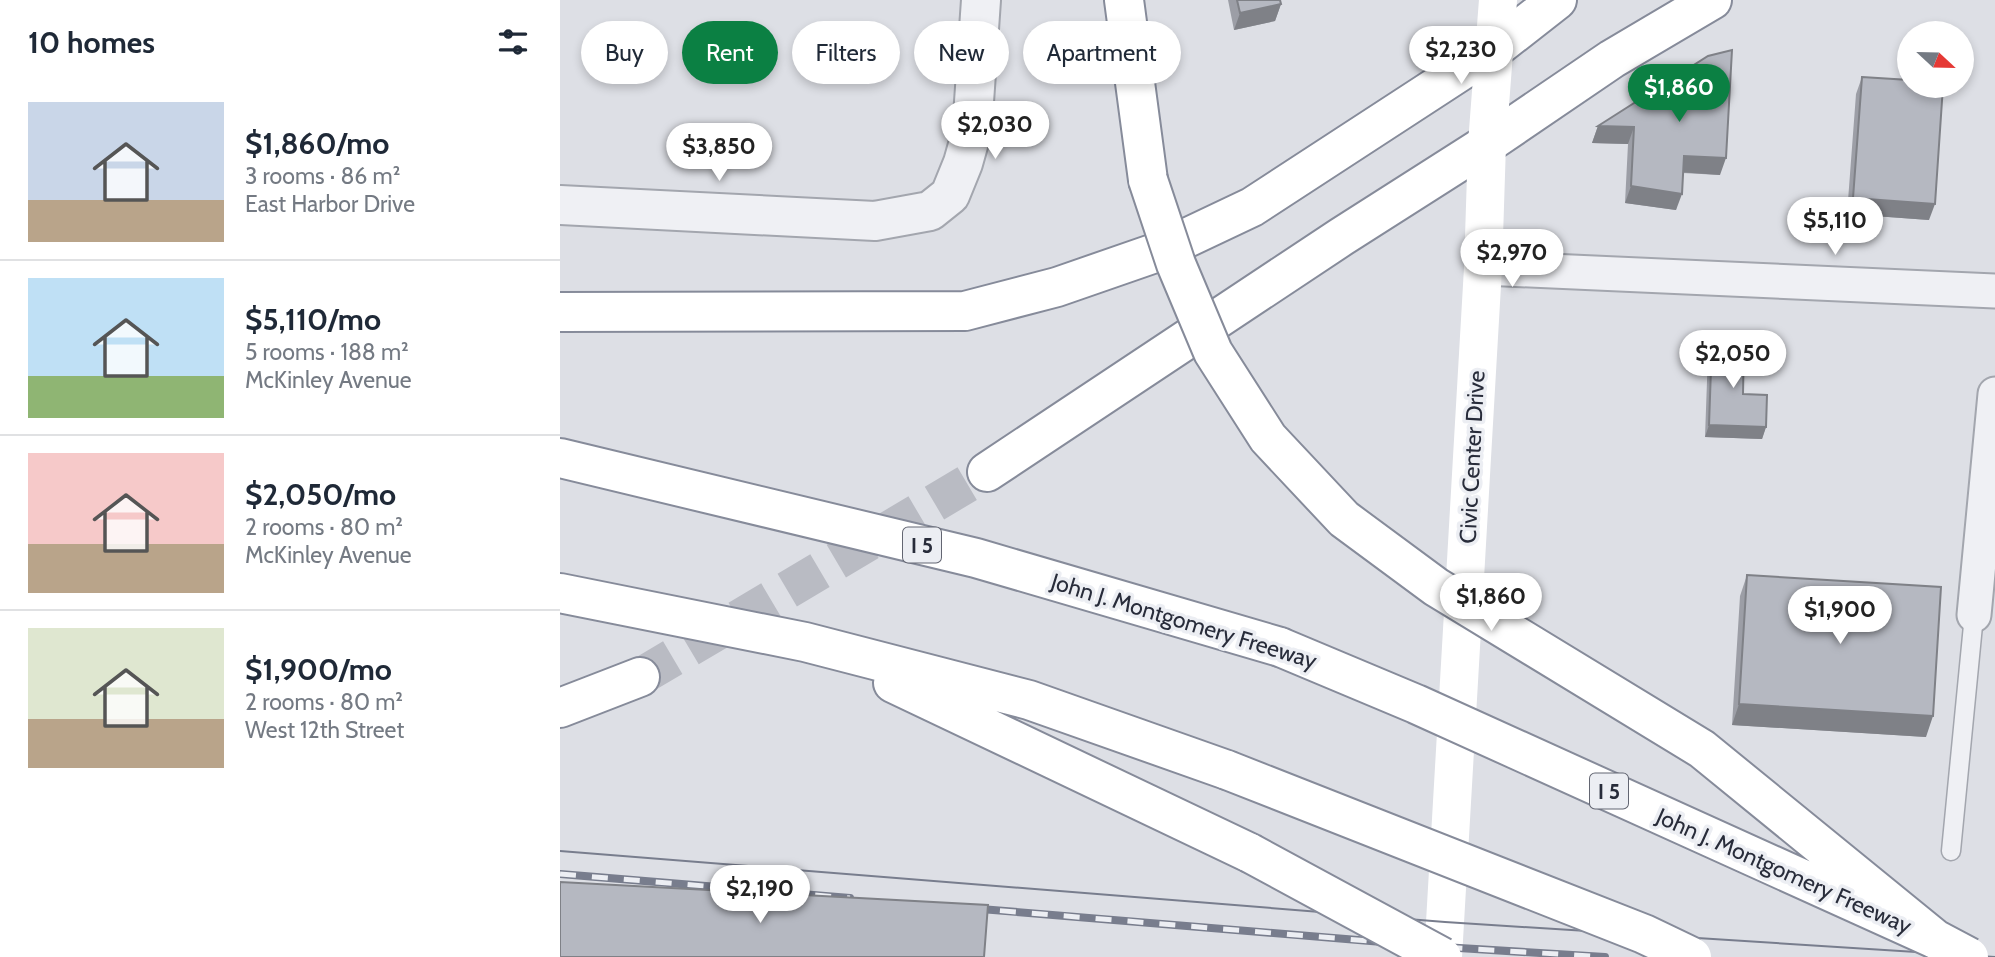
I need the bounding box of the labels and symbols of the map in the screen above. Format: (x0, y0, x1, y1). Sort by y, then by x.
north arrow (1897, 21, 1974, 98)
pin: $2,230 (1404, 27, 1518, 86)
pin: $1,860 (1622, 64, 1736, 124)
pin: $2,030 (938, 102, 1052, 161)
pin: $3,850 (662, 124, 776, 183)
pin: $5,110 (1778, 198, 1892, 257)
pin: $2,970 (1455, 230, 1569, 289)
pin: $2,050 (1676, 330, 1790, 390)
street label: Civic Center Drive (1453, 370, 1491, 544)
road number: I 5 (903, 528, 941, 562)
street label: John J. Montgomery Freeway (1047, 567, 1321, 675)
pin: $1,860 (1434, 574, 1548, 633)
pin: $1,900 (1783, 586, 1897, 646)
road number: I 5 (1590, 774, 1628, 808)
street label: John J. Montgomery Freeway (1651, 802, 1916, 940)
pin: $2,190 (703, 866, 817, 925)

